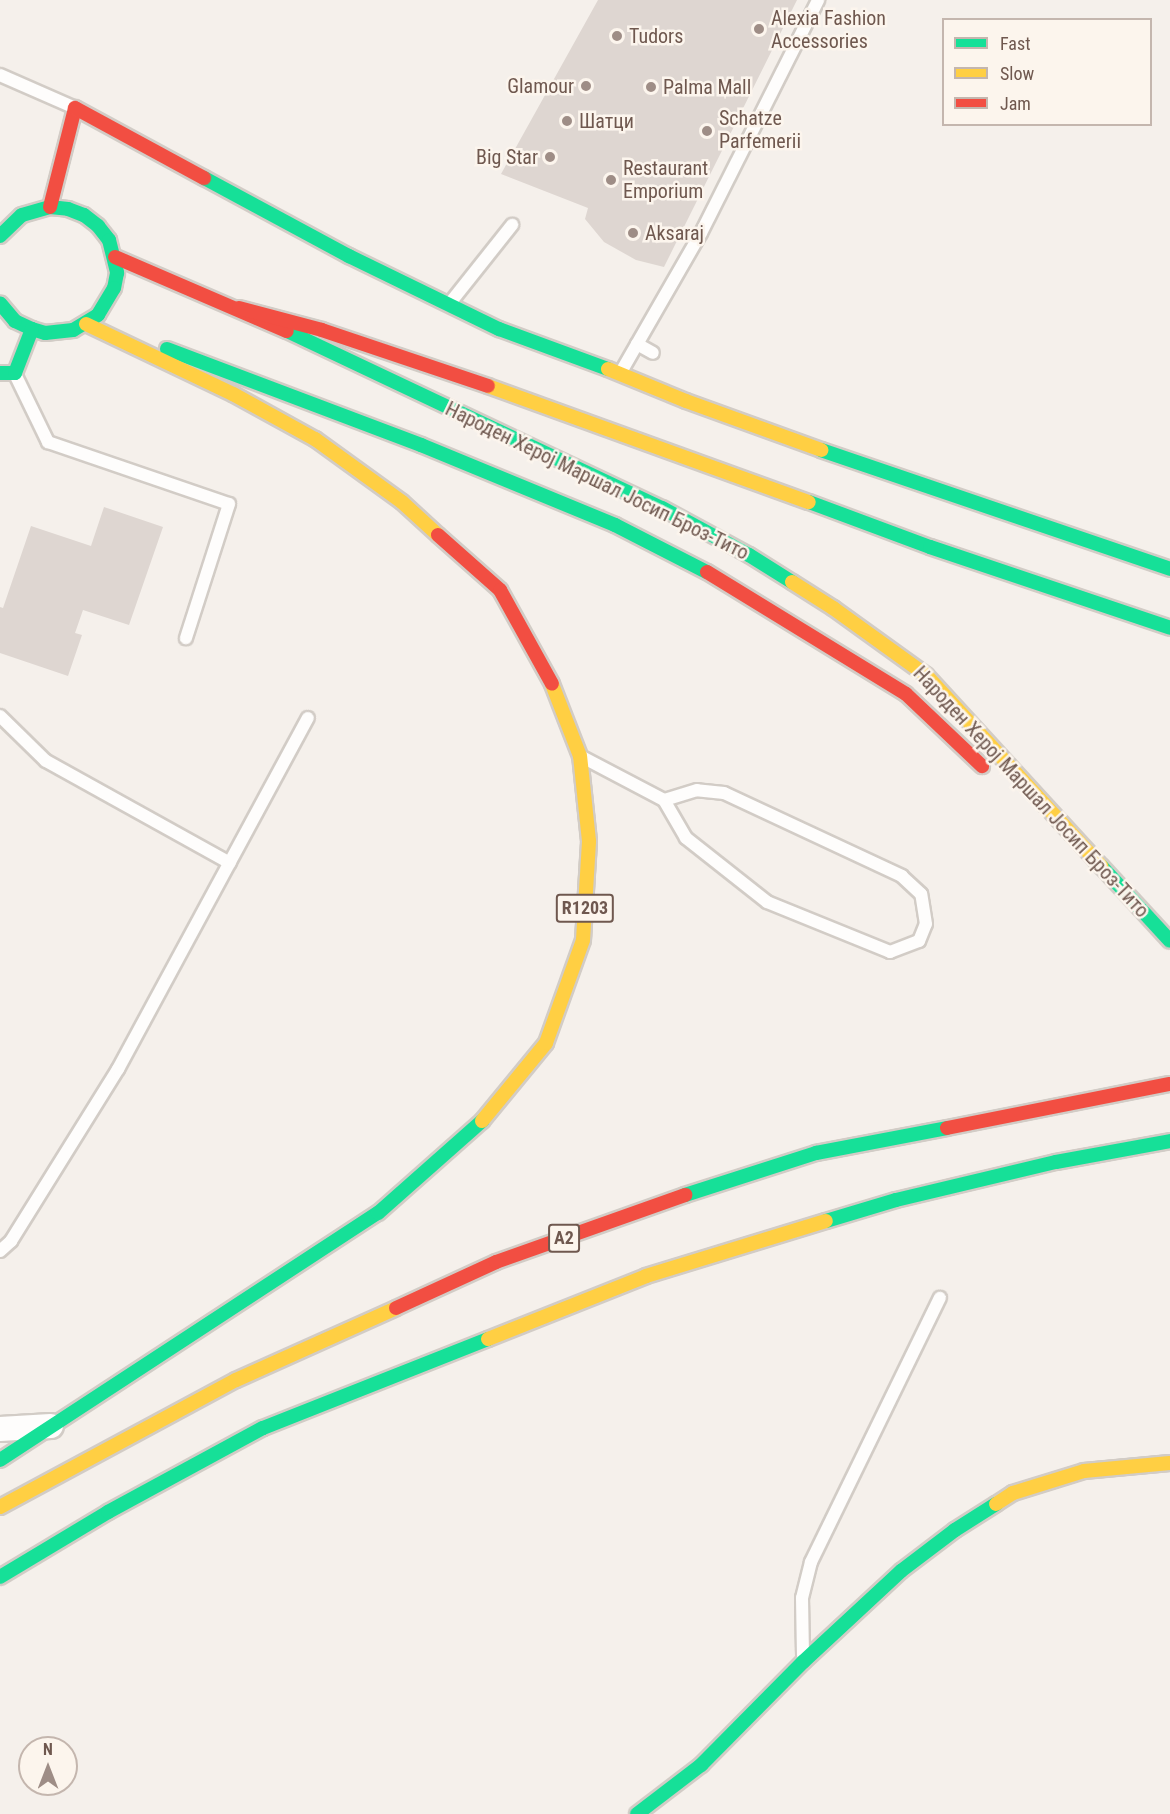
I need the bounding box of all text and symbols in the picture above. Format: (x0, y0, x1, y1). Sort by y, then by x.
place label: Alexia Fashion Accessories (771, 6, 886, 53)
legend (942, 18, 1152, 126)
marker: Alexia Fashion Accessories (752, 22, 766, 36)
place label: Tudors (629, 24, 683, 48)
marker: Tudors (610, 29, 624, 43)
text: Fast (1000, 33, 1031, 54)
text: Slow (1000, 63, 1034, 84)
place label: Glamour (507, 74, 574, 98)
place label: Palma Mall (663, 75, 751, 99)
marker: Glamour (579, 79, 593, 93)
marker: Palma Mall (644, 80, 658, 94)
text: Jam (1000, 93, 1031, 114)
place label: Schatze Parfemerii (719, 107, 801, 154)
place label: Шатци (579, 109, 634, 133)
marker: Шатци (560, 114, 574, 128)
marker: Schatze Parfemerii (700, 124, 714, 138)
place label: Big Star (476, 145, 538, 169)
marker: Big Star (543, 150, 557, 164)
place label: Restaurant Emporium (623, 156, 708, 203)
marker: Restaurant Emporium (604, 173, 618, 187)
place label: Aksaraj (645, 221, 704, 245)
marker: Aksaraj (626, 226, 640, 240)
street label: Народен Херој Маршал Јосип Броз-Тито (441, 397, 753, 565)
street label: Народен Херој Маршал Јосип Броз-Тито (908, 661, 1154, 923)
road number: R1203 (555, 893, 615, 923)
road number: A2 (548, 1223, 580, 1253)
north arrow (18, 1736, 78, 1796)
text: N (43, 1740, 53, 1759)

